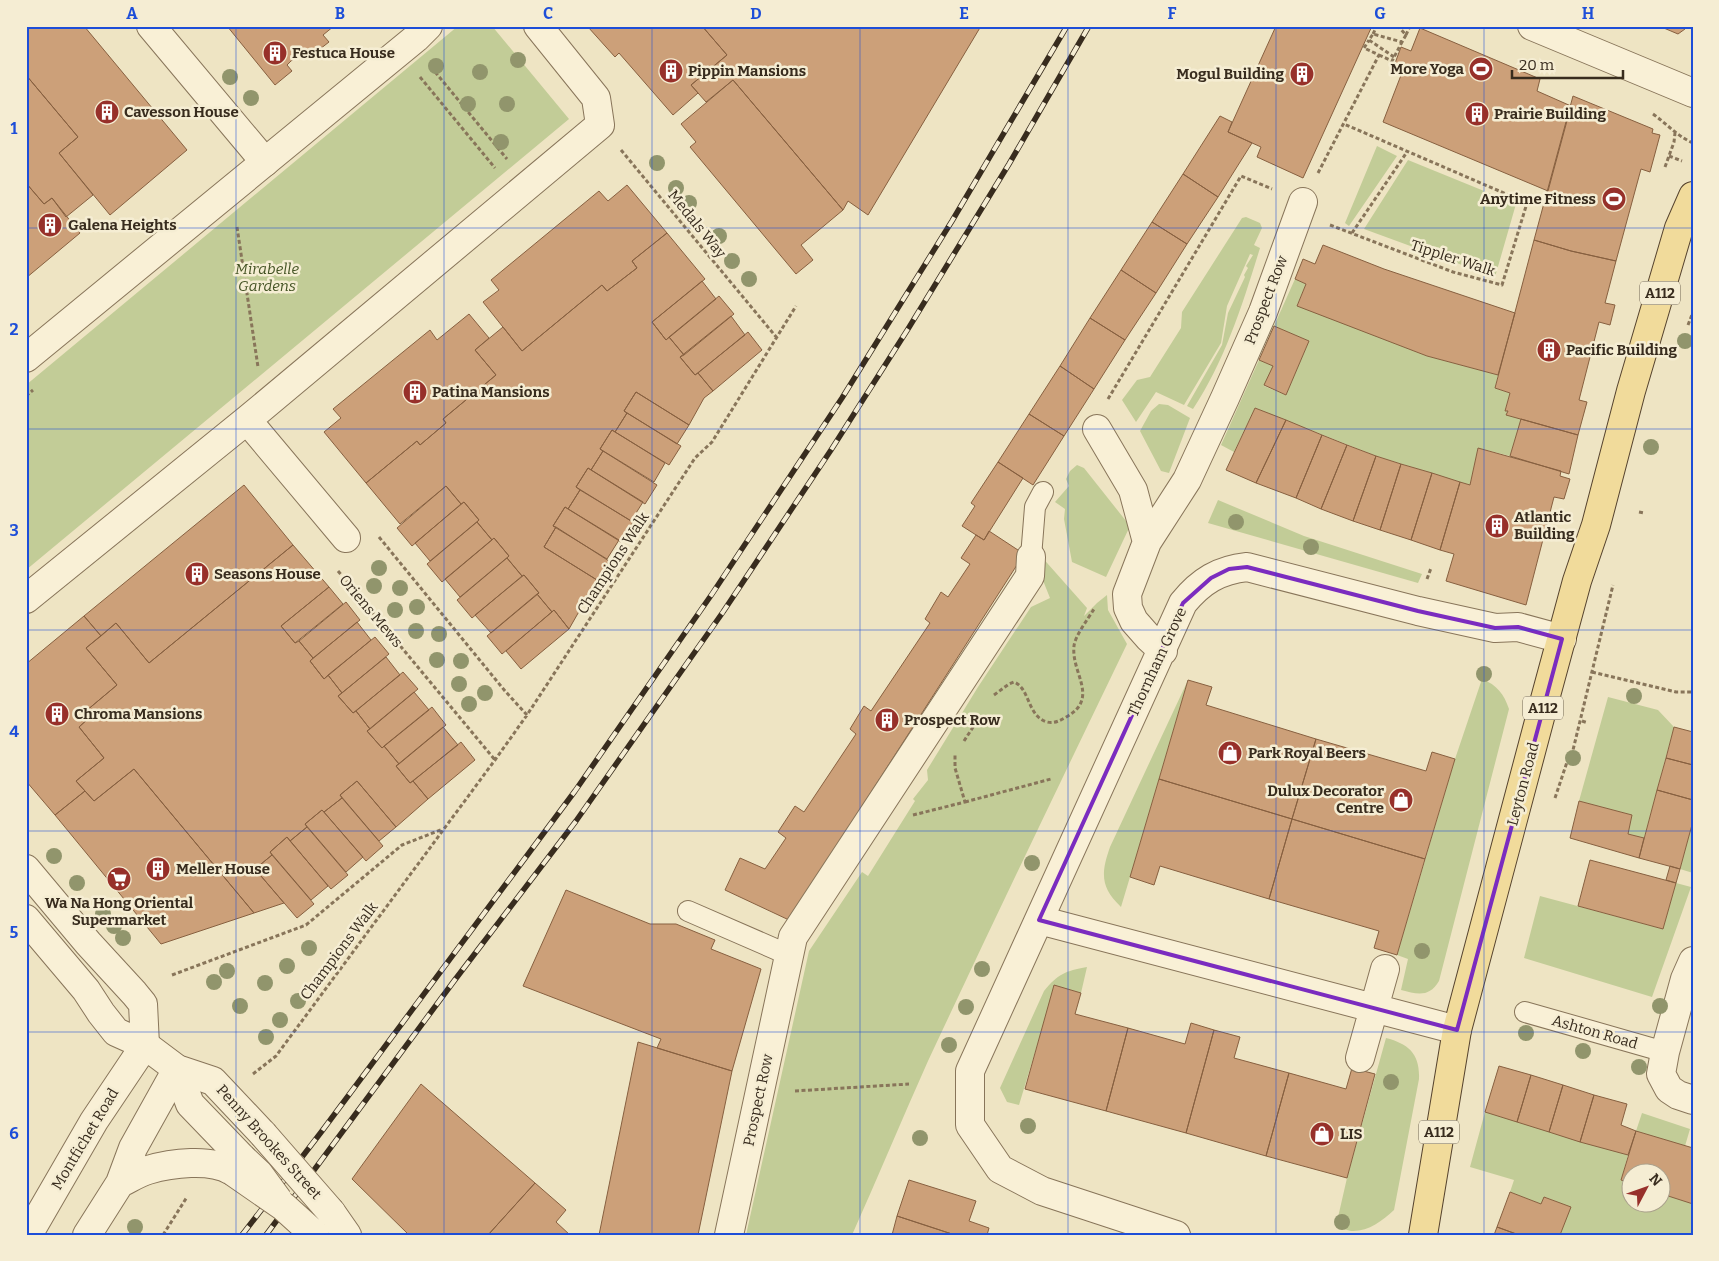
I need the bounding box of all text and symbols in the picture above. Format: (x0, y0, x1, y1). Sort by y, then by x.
text: A (126, 4, 138, 23)
text: B (335, 4, 345, 23)
text: C (543, 4, 553, 23)
text: D (750, 4, 762, 23)
text: E (959, 4, 969, 23)
text: F (1168, 4, 1177, 23)
text: G (1374, 4, 1386, 23)
text: H (1582, 4, 1595, 23)
building icon: Festuca House (262, 40, 288, 66)
place label: Festuca House (292, 44, 395, 62)
scale bar (1512, 48, 1623, 80)
sports icon: More Yoga (1468, 56, 1494, 82)
text: 20 m (1519, 56, 1555, 74)
building icon: Pippin Mansions (658, 58, 684, 84)
place label: More Yoga (1390, 60, 1465, 78)
building icon: Mogul Building (1289, 61, 1315, 87)
place label: Pippin Mansions (688, 62, 806, 80)
place label: Mogul Building (1176, 65, 1284, 83)
building icon: Cavesson House (94, 99, 120, 125)
building icon: Prairie Building (1464, 101, 1490, 127)
place label: Cavesson House (124, 103, 239, 121)
place label: Prairie Building (1494, 105, 1607, 123)
text: 1 (11, 119, 18, 138)
street label: Medals Way (664, 186, 730, 262)
sports icon: Anytime Fitness (1601, 186, 1627, 212)
place label: Anytime Fitness (1480, 190, 1596, 208)
building icon: Galena Heights (37, 212, 63, 238)
place label: Galena Heights (68, 216, 177, 234)
street label: Tippler Walk (1408, 236, 1498, 280)
street label: Prospect Row (1241, 252, 1292, 347)
park label: Mirabelle Gardens (235, 260, 299, 295)
road number: A112 (1640, 282, 1680, 304)
text: 2 (9, 320, 19, 339)
building icon: Pacific Building (1536, 337, 1562, 363)
place label: Pacific Building (1566, 341, 1677, 359)
building icon: Patina Mansions (402, 379, 428, 405)
place label: Patina Mansions (432, 383, 550, 401)
street label: Champions Walk (573, 508, 653, 617)
place label: Atlantic Building (1514, 508, 1575, 543)
building icon: Atlantic Building (1484, 513, 1510, 539)
text: 3 (9, 521, 19, 540)
building icon: Seasons House (184, 561, 210, 587)
place label: Seasons House (214, 565, 321, 583)
street label: Oriens Mews (335, 571, 407, 651)
street label: Thornham Grove (1124, 604, 1190, 720)
road number: A112 (1523, 696, 1563, 720)
building icon: Chroma Mansions (44, 701, 70, 727)
place label: Chroma Mansions (74, 705, 202, 723)
building icon: Prospect Row (874, 707, 900, 733)
place label: Prospect Row (904, 711, 1001, 729)
text: 4 (9, 722, 19, 741)
shop icon: Park Royal Beers (1217, 740, 1243, 766)
street label: Leyton Road (1503, 740, 1543, 828)
place label: Park Royal Beers (1248, 744, 1366, 762)
place label: Dulux Decorator Centre (1267, 782, 1384, 817)
shop icon: Dulux Decorator Centre (1388, 787, 1414, 813)
building icon: Meller House (145, 856, 171, 882)
place label: Meller House (176, 860, 270, 878)
supermarket icon: Wa Na Hong Oriental Supermarket (106, 866, 132, 892)
place label: Wa Na Hong Oriental Supermarket (45, 894, 194, 929)
street label: Champions Walk (296, 898, 382, 1004)
text: 5 (10, 923, 19, 942)
street label: Ashton Road (1550, 1011, 1640, 1053)
street label: Prospect Row (739, 1051, 777, 1148)
street label: Penny Brookes Street (213, 1081, 326, 1203)
street label: Montfichet Road (48, 1085, 122, 1193)
road number: A112 (1419, 1120, 1459, 1144)
shop icon: LIS (1309, 1121, 1335, 1147)
text: 6 (9, 1124, 19, 1143)
place label: LIS (1340, 1125, 1363, 1143)
north arrow (1622, 1164, 1672, 1214)
text: N (1645, 1170, 1666, 1190)

